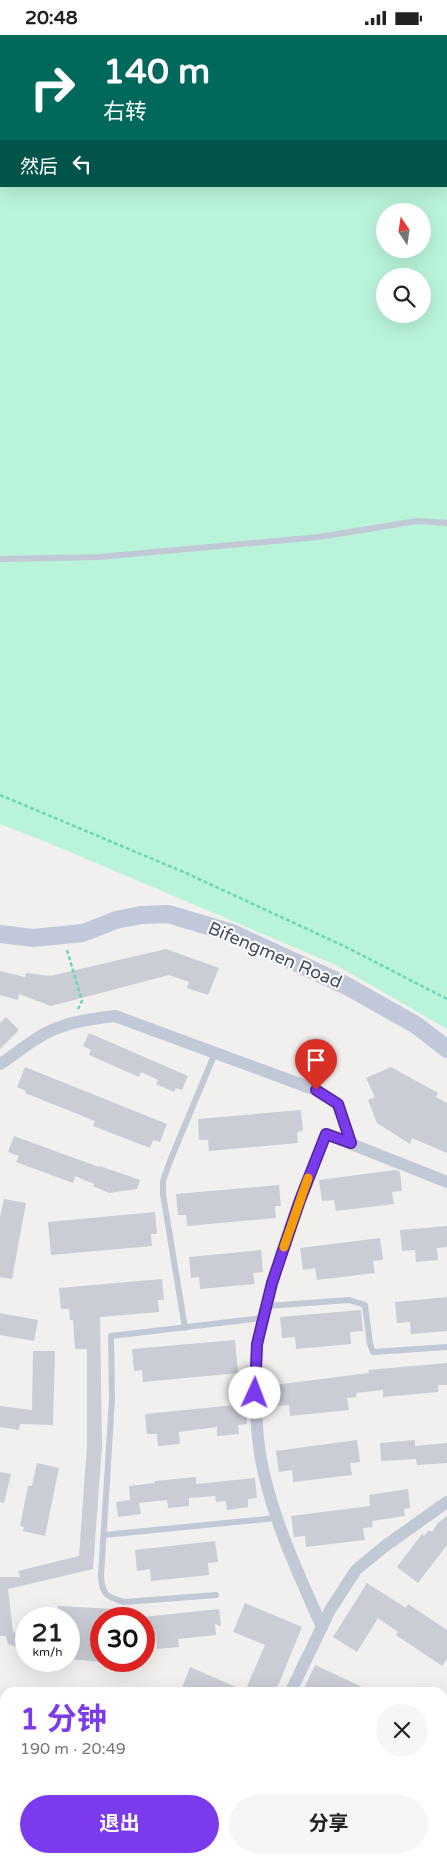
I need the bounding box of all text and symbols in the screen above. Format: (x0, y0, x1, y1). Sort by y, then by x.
text: 20:48 (25, 7, 78, 29)
text: 140 m (103, 51, 210, 93)
icon: right (20, 55, 85, 120)
text: 右转 (103, 99, 147, 125)
icon: left (68, 150, 96, 178)
text: 然后 (20, 156, 58, 178)
north arrow (376, 203, 431, 257)
map controls (376, 203, 431, 323)
button: search (376, 268, 431, 323)
street label: Bifengmen Road (205, 917, 345, 993)
pin (295, 1039, 337, 1090)
icon: arrive (302, 1046, 330, 1074)
position arrow (228, 1366, 280, 1418)
speed limit sign: 30 (90, 1607, 155, 1672)
text: 21 (32, 1618, 63, 1648)
text: km/h (32, 1645, 63, 1659)
text: 1 分钟 (20, 1701, 107, 1738)
button: close (376, 1704, 428, 1756)
text: 190 m · 20:49 (20, 1739, 126, 1759)
button: 退出 (20, 1795, 219, 1853)
button: 分享 (229, 1795, 428, 1853)

